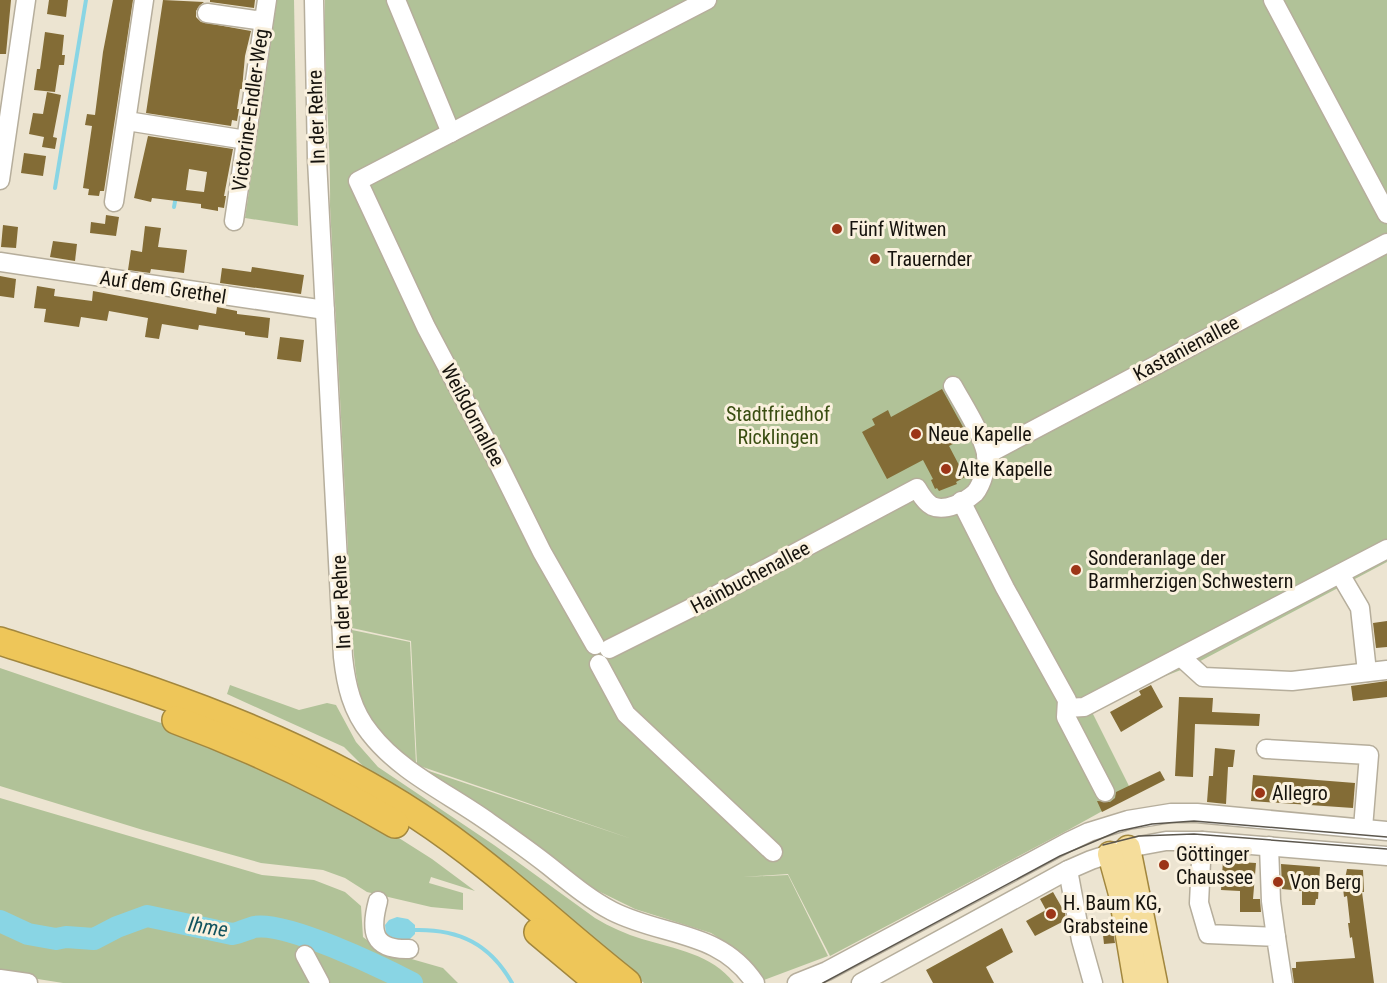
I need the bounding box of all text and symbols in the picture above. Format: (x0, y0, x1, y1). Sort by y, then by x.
street label: Victorine-Endler-Weg (227, 27, 273, 193)
street label: In der Rehre (302, 70, 330, 164)
place label: Fünf Witwen (849, 217, 946, 241)
marker: Fünf Witwen (830, 222, 844, 236)
place label: Trauernder (887, 247, 972, 271)
marker: Trauernder (868, 252, 882, 266)
street label: Auf dem Grethel (98, 265, 228, 309)
street label: Kastanienallee (1129, 310, 1243, 386)
street label: Weißdornallee (436, 360, 510, 470)
park label: Stadtfriedhof Ricklingen (726, 402, 831, 449)
place label: Neue Kapelle (928, 422, 1032, 446)
marker: Neue Kapelle (909, 427, 923, 441)
place label: Alte Kapelle (958, 457, 1052, 481)
marker: Alte Kapelle (939, 462, 953, 476)
street label: Hainbuchenallee (686, 536, 814, 618)
place label: Sonderanlage der Barmherzigen Schwestern (1088, 546, 1294, 593)
street label: In der Rehre (327, 554, 355, 650)
marker: Sonderanlage der Barmherzigen Schwestern (1069, 563, 1083, 577)
place label: Allegro (1272, 781, 1328, 805)
marker: Allegro (1253, 786, 1267, 800)
place label: Göttinger Chaussee (1176, 842, 1253, 889)
marker: Göttinger Chaussee (1157, 858, 1171, 872)
place label: Von Berg (1290, 870, 1361, 894)
marker: Von Berg (1271, 875, 1285, 889)
place label: H. Baum KG, Grabsteine (1063, 891, 1162, 938)
marker: H. Baum KG, Grabsteine (1044, 907, 1058, 921)
water label: Ihme (186, 912, 230, 942)

